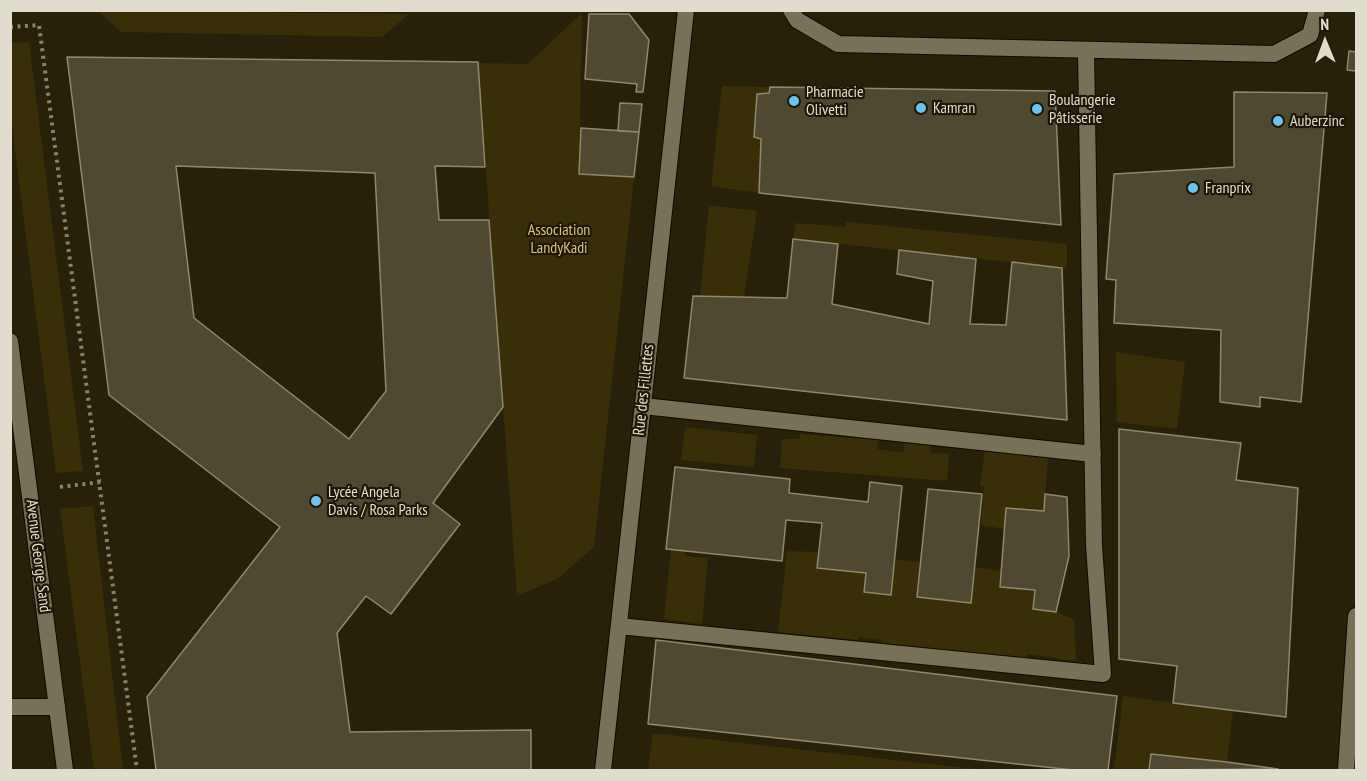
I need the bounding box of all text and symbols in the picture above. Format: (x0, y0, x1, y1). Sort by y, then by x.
north arrow (1295, 12, 1355, 72)
text: N (1320, 14, 1329, 34)
place label: Pharmacie Olivetti (806, 82, 864, 120)
place label: Boulangerie Pâtisserie (1049, 90, 1116, 128)
marker: Pharmacie Olivetti (787, 94, 801, 108)
place label: Kamran (933, 98, 975, 118)
marker: Kamran (914, 101, 928, 115)
marker: Boulangerie Pâtisserie (1030, 102, 1044, 116)
place label: Auberzinc (1290, 111, 1344, 131)
marker: Auberzinc (1271, 114, 1285, 128)
place label: Franprix (1205, 178, 1251, 198)
marker: Franprix (1186, 181, 1200, 195)
park label: Association LandyKadi (528, 220, 590, 258)
street label: Rue des Fillettes (630, 343, 658, 437)
place label: Lycée Angela Davis / Rosa Parks (328, 482, 428, 520)
marker: Lycée Angela Davis / Rosa Parks (309, 494, 323, 508)
street label: Avenue George Sand (22, 498, 54, 614)

